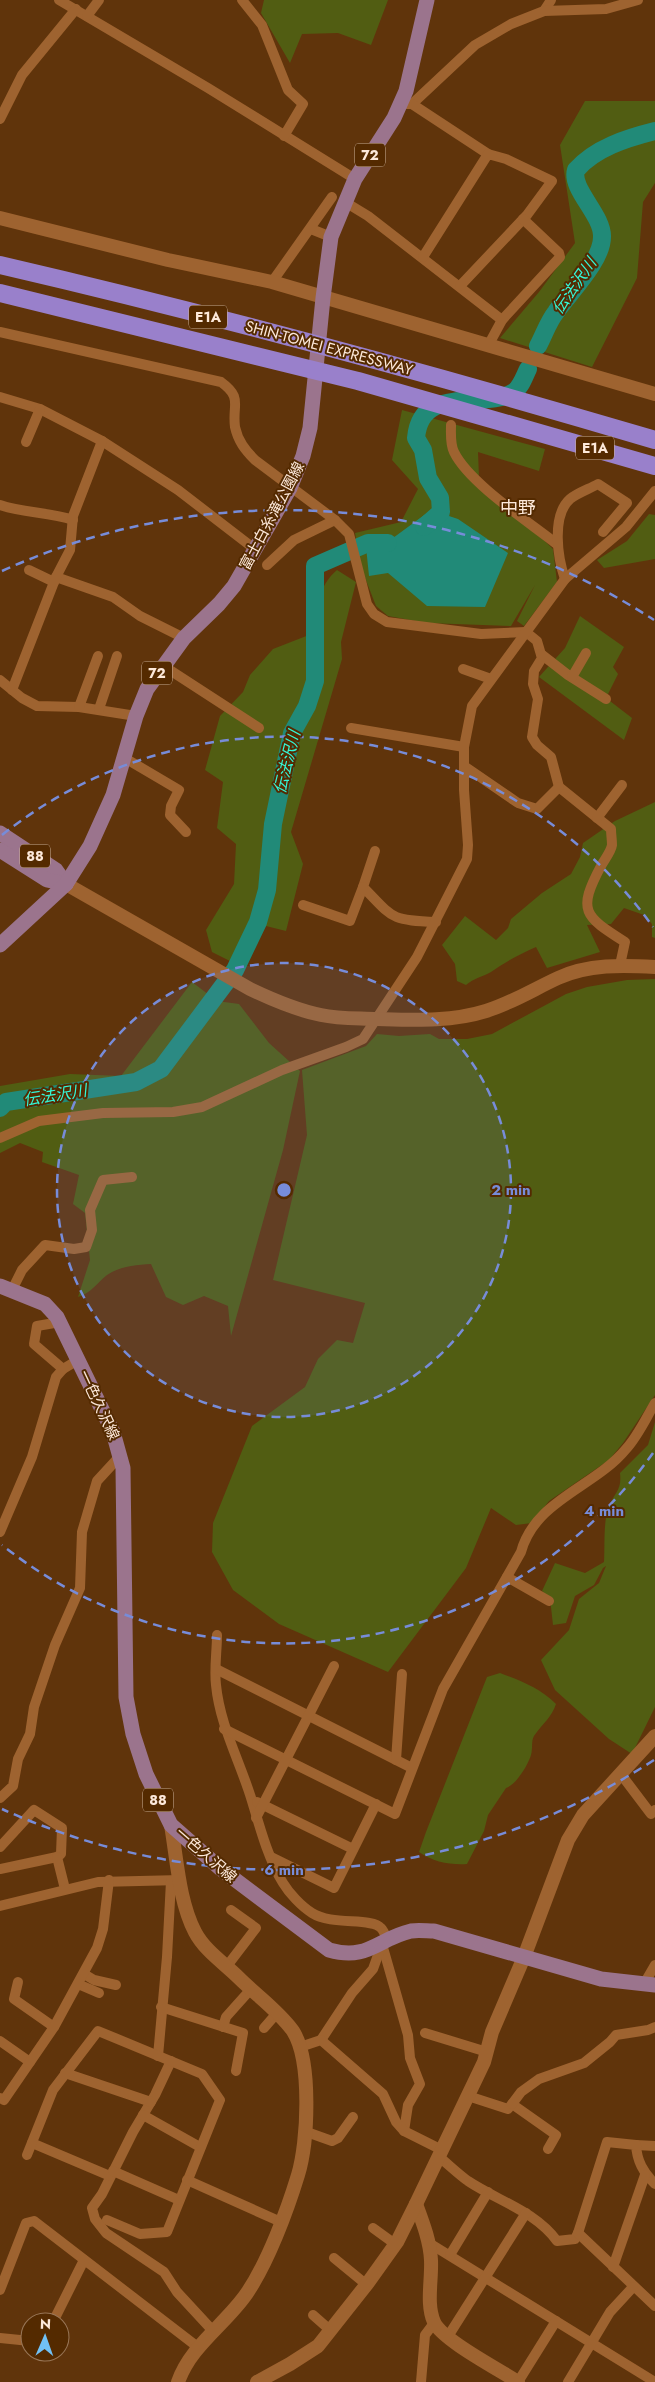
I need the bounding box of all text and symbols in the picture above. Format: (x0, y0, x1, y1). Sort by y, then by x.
road number: 72 (355, 144, 385, 166)
water label: 伝法沢川 (546, 252, 603, 319)
road number: E1A (189, 306, 227, 328)
street label: SHIN-TOMEI EXPRESSWAY (243, 315, 416, 381)
road number: E1A (576, 436, 614, 459)
street label: 富士白糸滝公園線 (234, 458, 310, 574)
district label: 中野 (500, 495, 536, 521)
road number: 72 (142, 661, 172, 684)
water label: 伝法沢川 (268, 726, 306, 796)
road number: 88 (20, 844, 50, 868)
water label: 伝法沢川 (22, 1078, 90, 1111)
text: 2 min (491, 1179, 531, 1201)
centre of rings (275, 1181, 293, 1199)
street label: 一色久沢線 (73, 1366, 125, 1444)
text: 4 min (584, 1500, 624, 1522)
road number: 88 (143, 1788, 173, 1812)
street label: 一色久沢線 (170, 1822, 242, 1888)
text: 6 min (264, 1859, 304, 1881)
north arrow (20, 2312, 70, 2362)
text: N (40, 2314, 51, 2334)

